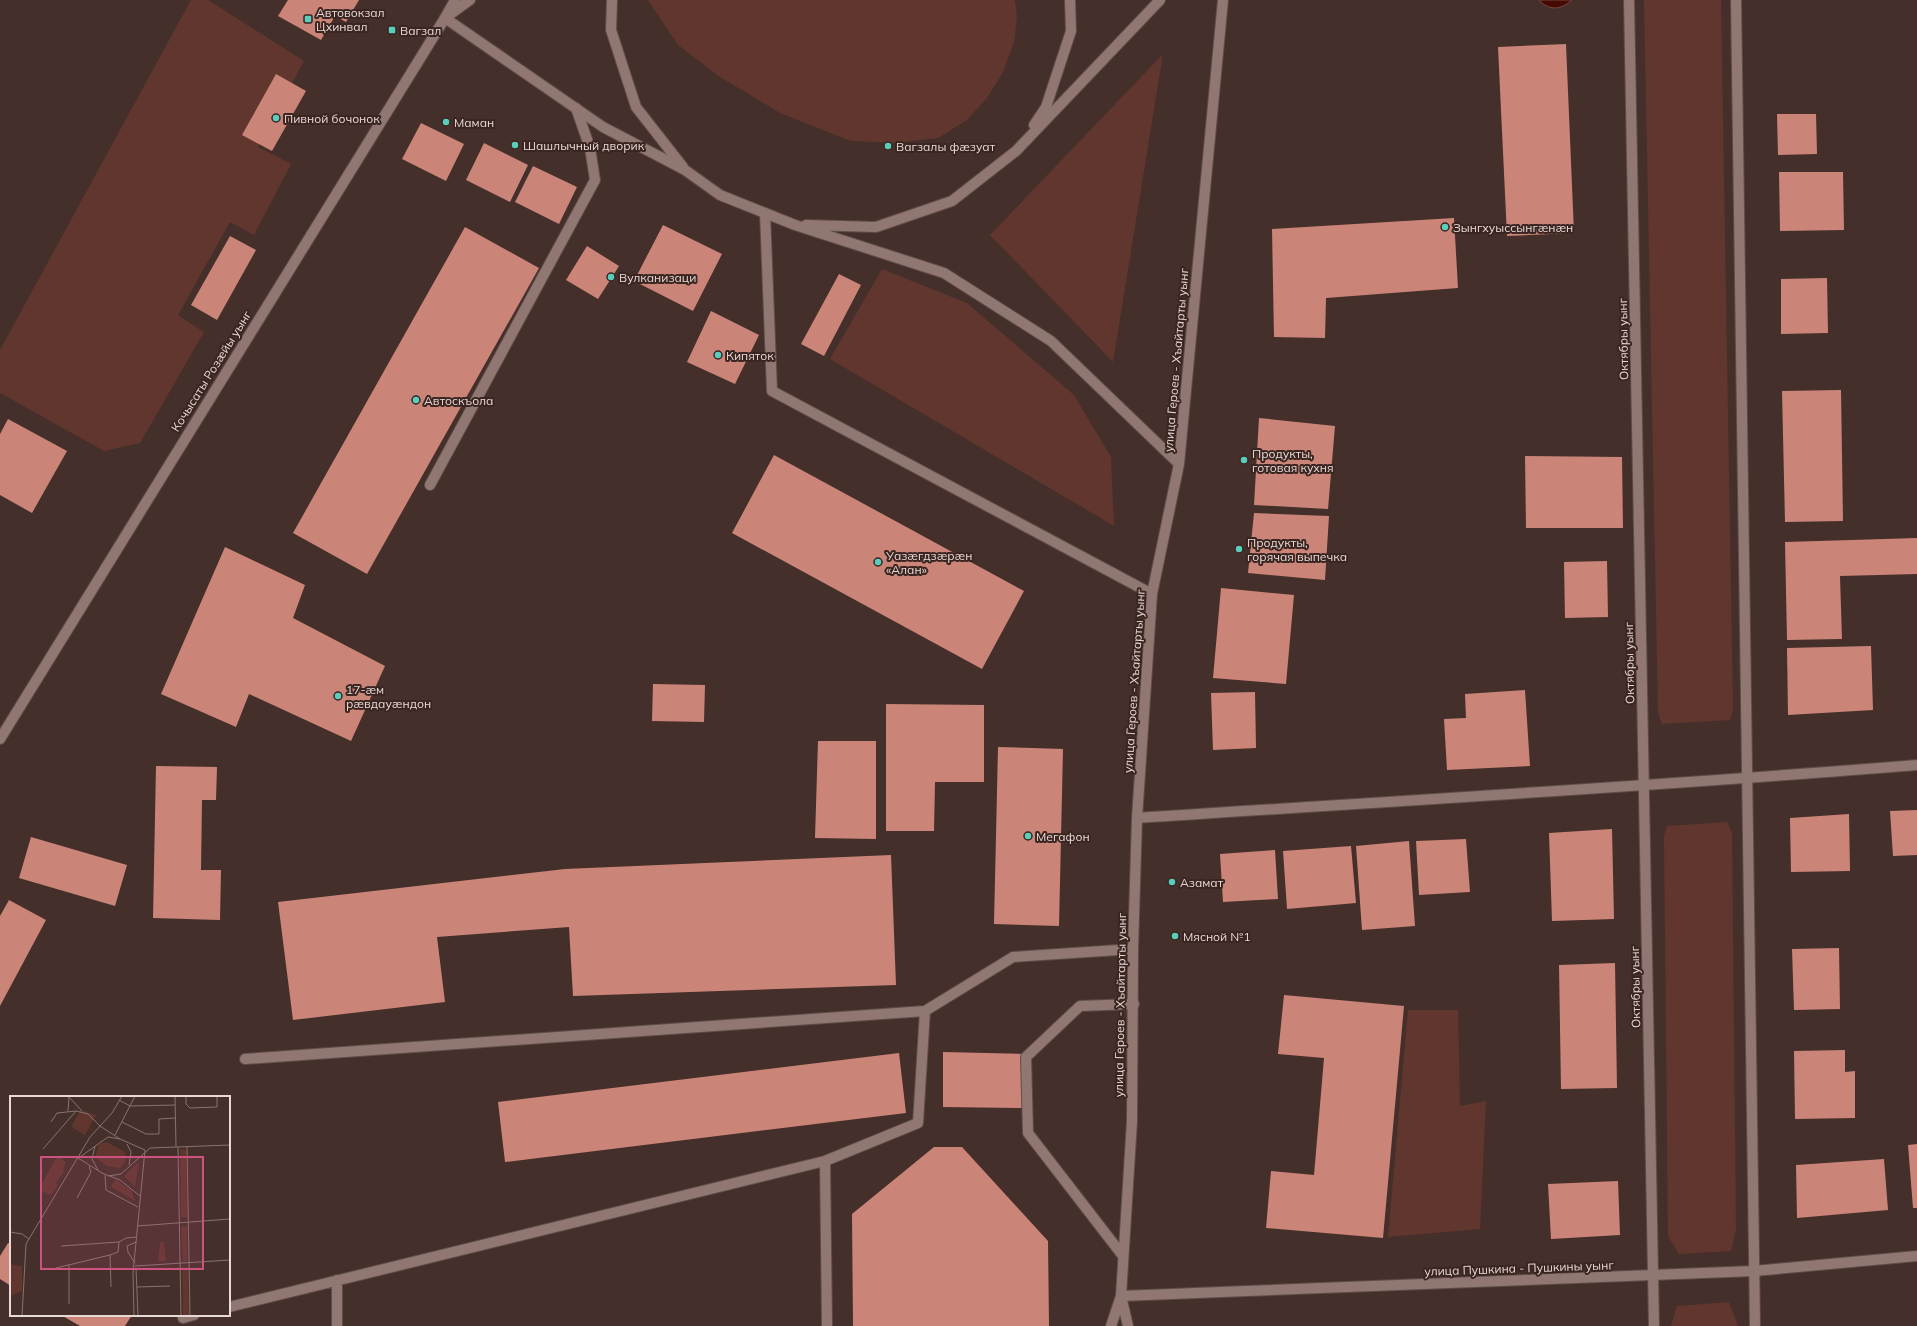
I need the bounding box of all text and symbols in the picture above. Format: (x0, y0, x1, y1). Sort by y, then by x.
place label: Автовокзал Цхинвал (316, 5, 385, 34)
marker: Автовокзал Цхинвал (303, 14, 313, 24)
place label: Вагзал (400, 23, 441, 38)
marker: Вагзал (387, 25, 397, 35)
place label: Пивной бочонок (284, 111, 380, 126)
marker: Пивной бочонок (271, 113, 281, 123)
place label: Маман (454, 115, 494, 130)
marker: Маман (441, 117, 451, 127)
place label: Шашлычный дворик (523, 138, 645, 153)
place label: Вагзалы фæзуат (896, 139, 996, 154)
marker: Шашлычный дворик (510, 140, 520, 150)
marker: Вагзалы фæзуат (883, 141, 893, 151)
place label: Зынгхуыссынгæнæн (1453, 220, 1573, 235)
marker: Зынгхуыссынгæнæн (1440, 222, 1450, 232)
street label: улица Героев - Хъайтарты уынг (1160, 267, 1192, 453)
place label: Вулканизаци (619, 270, 696, 285)
marker: Вулканизаци (606, 272, 616, 282)
street label: Октябры уынг (1615, 297, 1631, 380)
street label: Кочысаты Розæйы уынг (168, 307, 255, 434)
place label: Кипяток (726, 348, 774, 363)
marker: Кипяток (713, 350, 723, 360)
place label: Автоскъола (424, 393, 493, 408)
marker: Автоскъола (411, 395, 421, 405)
place label: Продукты, готовая кухня (1252, 446, 1334, 475)
marker: Продукты, готовая кухня (1239, 455, 1249, 465)
place label: Продукты, горячая выпечка (1247, 535, 1347, 564)
marker: Продукты, горячая выпечка (1234, 544, 1244, 554)
place label: Уазæгдзæрæн «Алан» (885, 548, 972, 577)
marker: Уазæгдзæрæн «Алан» (873, 557, 883, 567)
street label: улица Героев - Хъайтарты уынг (1120, 588, 1148, 774)
street label: Октябры уынг (1621, 621, 1637, 704)
place label: 17-æм рӕвдауӕндон (346, 682, 431, 711)
marker: 17-æм рӕвдауӕндон (333, 691, 343, 701)
place label: Мегафон (1036, 829, 1090, 844)
marker: Мегафон (1023, 831, 1033, 841)
place label: Азамат (1180, 875, 1224, 890)
marker: Азамат (1167, 877, 1177, 887)
street label: улица Героев - Хъайтарты уынг (1111, 912, 1129, 1097)
place label: Мясной №1 (1183, 929, 1251, 944)
marker: Мясной №1 (1170, 931, 1180, 941)
street label: Октябры уынг (1627, 945, 1643, 1028)
inset map (10, 1096, 230, 1316)
street label: улица Пушкина - Пушкины уынг (1424, 1257, 1615, 1279)

